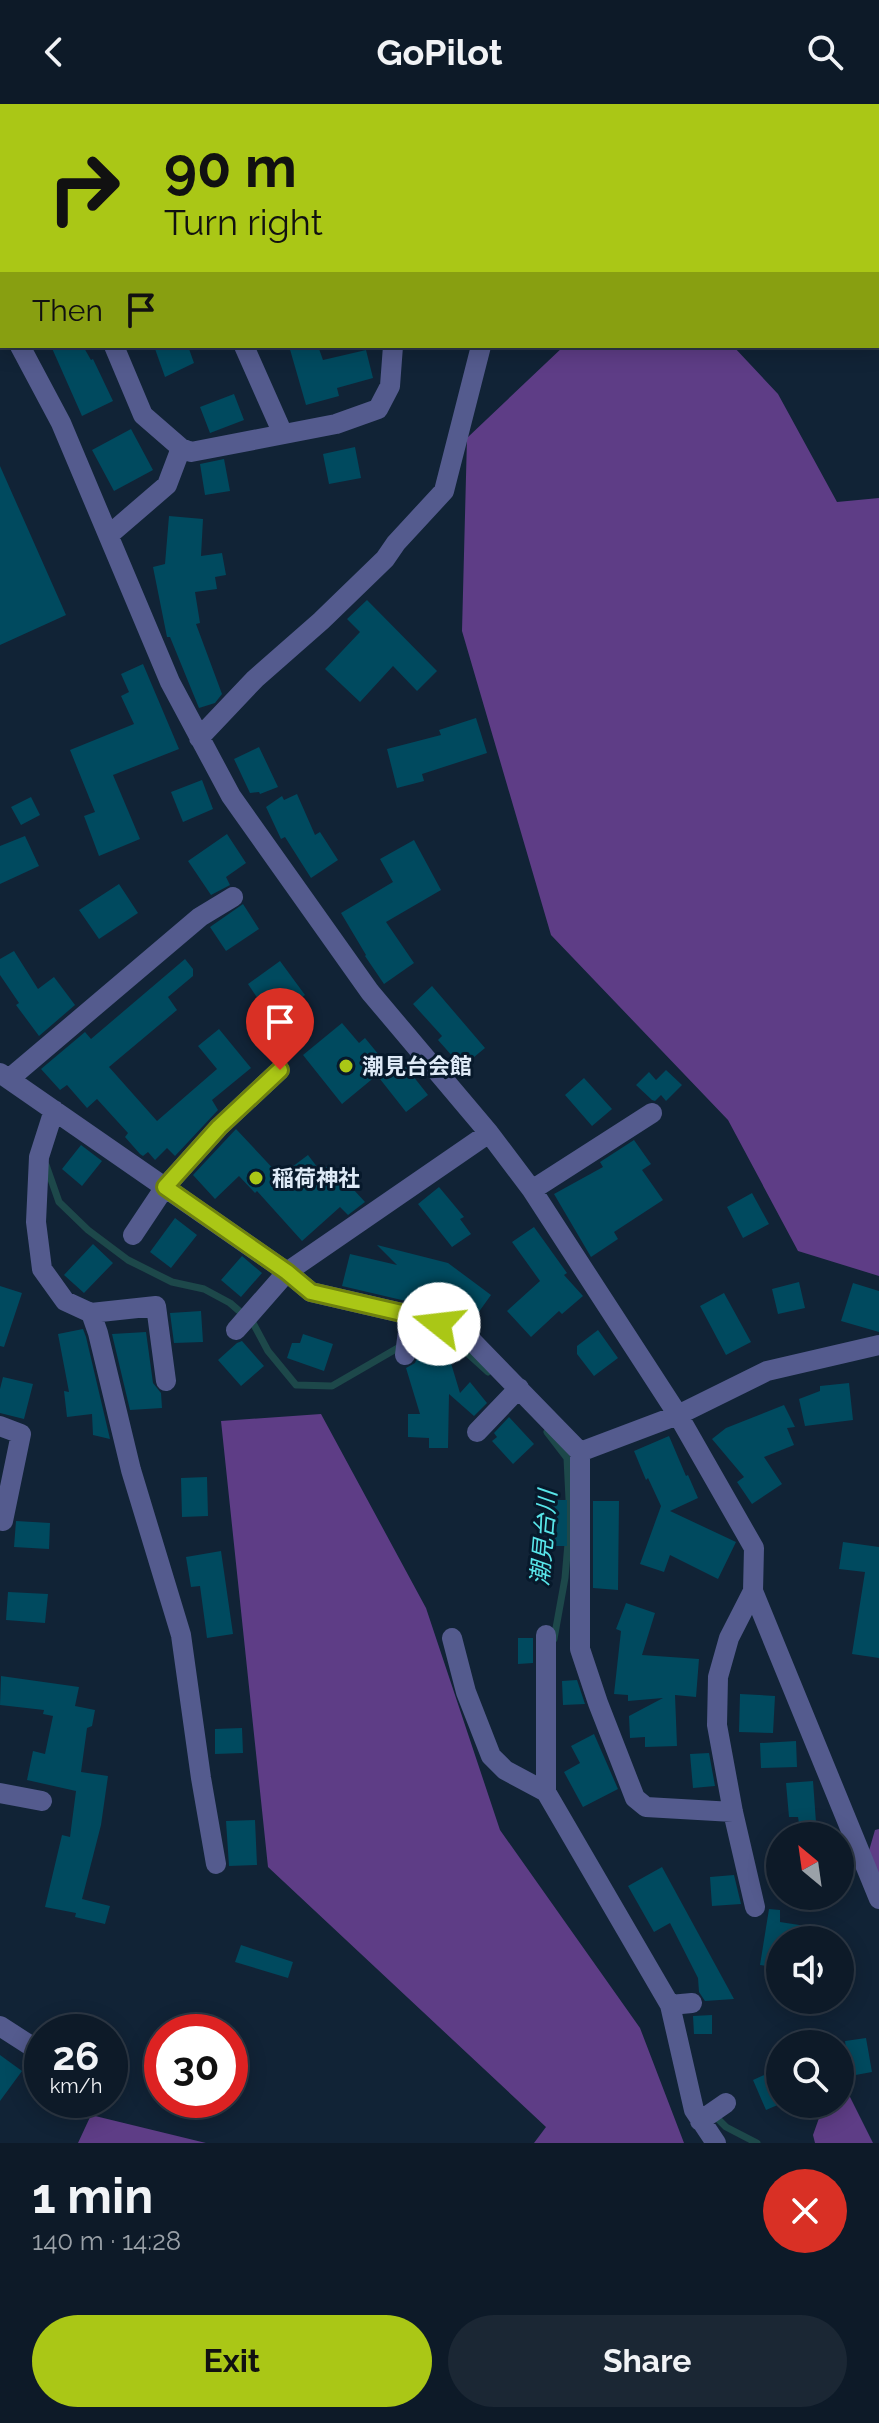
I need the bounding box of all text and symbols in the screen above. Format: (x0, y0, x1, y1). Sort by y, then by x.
icon: back (32, 30, 76, 74)
icon: search (803, 30, 847, 74)
text: GoPilot (377, 31, 502, 73)
text: 90 m (164, 134, 297, 200)
icon: right (32, 136, 136, 240)
text: Turn right (164, 201, 323, 243)
icon: arrive (119, 288, 163, 332)
text: Then (32, 293, 103, 328)
pin (246, 988, 314, 1070)
icon: arrive (258, 1000, 302, 1044)
place label: 潮見台会館 (362, 1053, 472, 1079)
marker: 潮見台会館 (337, 1057, 355, 1075)
place label: 稲荷神社 (272, 1165, 360, 1191)
marker: 稲荷神社 (247, 1169, 265, 1187)
position arrow (397, 1282, 481, 1366)
water label: 潮見台川 (525, 1486, 562, 1587)
north arrow (766, 1822, 854, 1910)
map controls (766, 1822, 854, 2118)
button: sound (766, 1926, 854, 2014)
speed limit sign: 30 (144, 2014, 248, 2118)
button: search (766, 2030, 854, 2118)
text: 26 (53, 2032, 99, 2079)
text: km/h (50, 2074, 102, 2098)
text: 1 min (32, 2168, 153, 2224)
button: close (763, 2169, 847, 2253)
text: 140 m · 14:28 (32, 2226, 181, 2256)
button: Exit (32, 2315, 432, 2407)
button: Share (448, 2315, 847, 2407)

